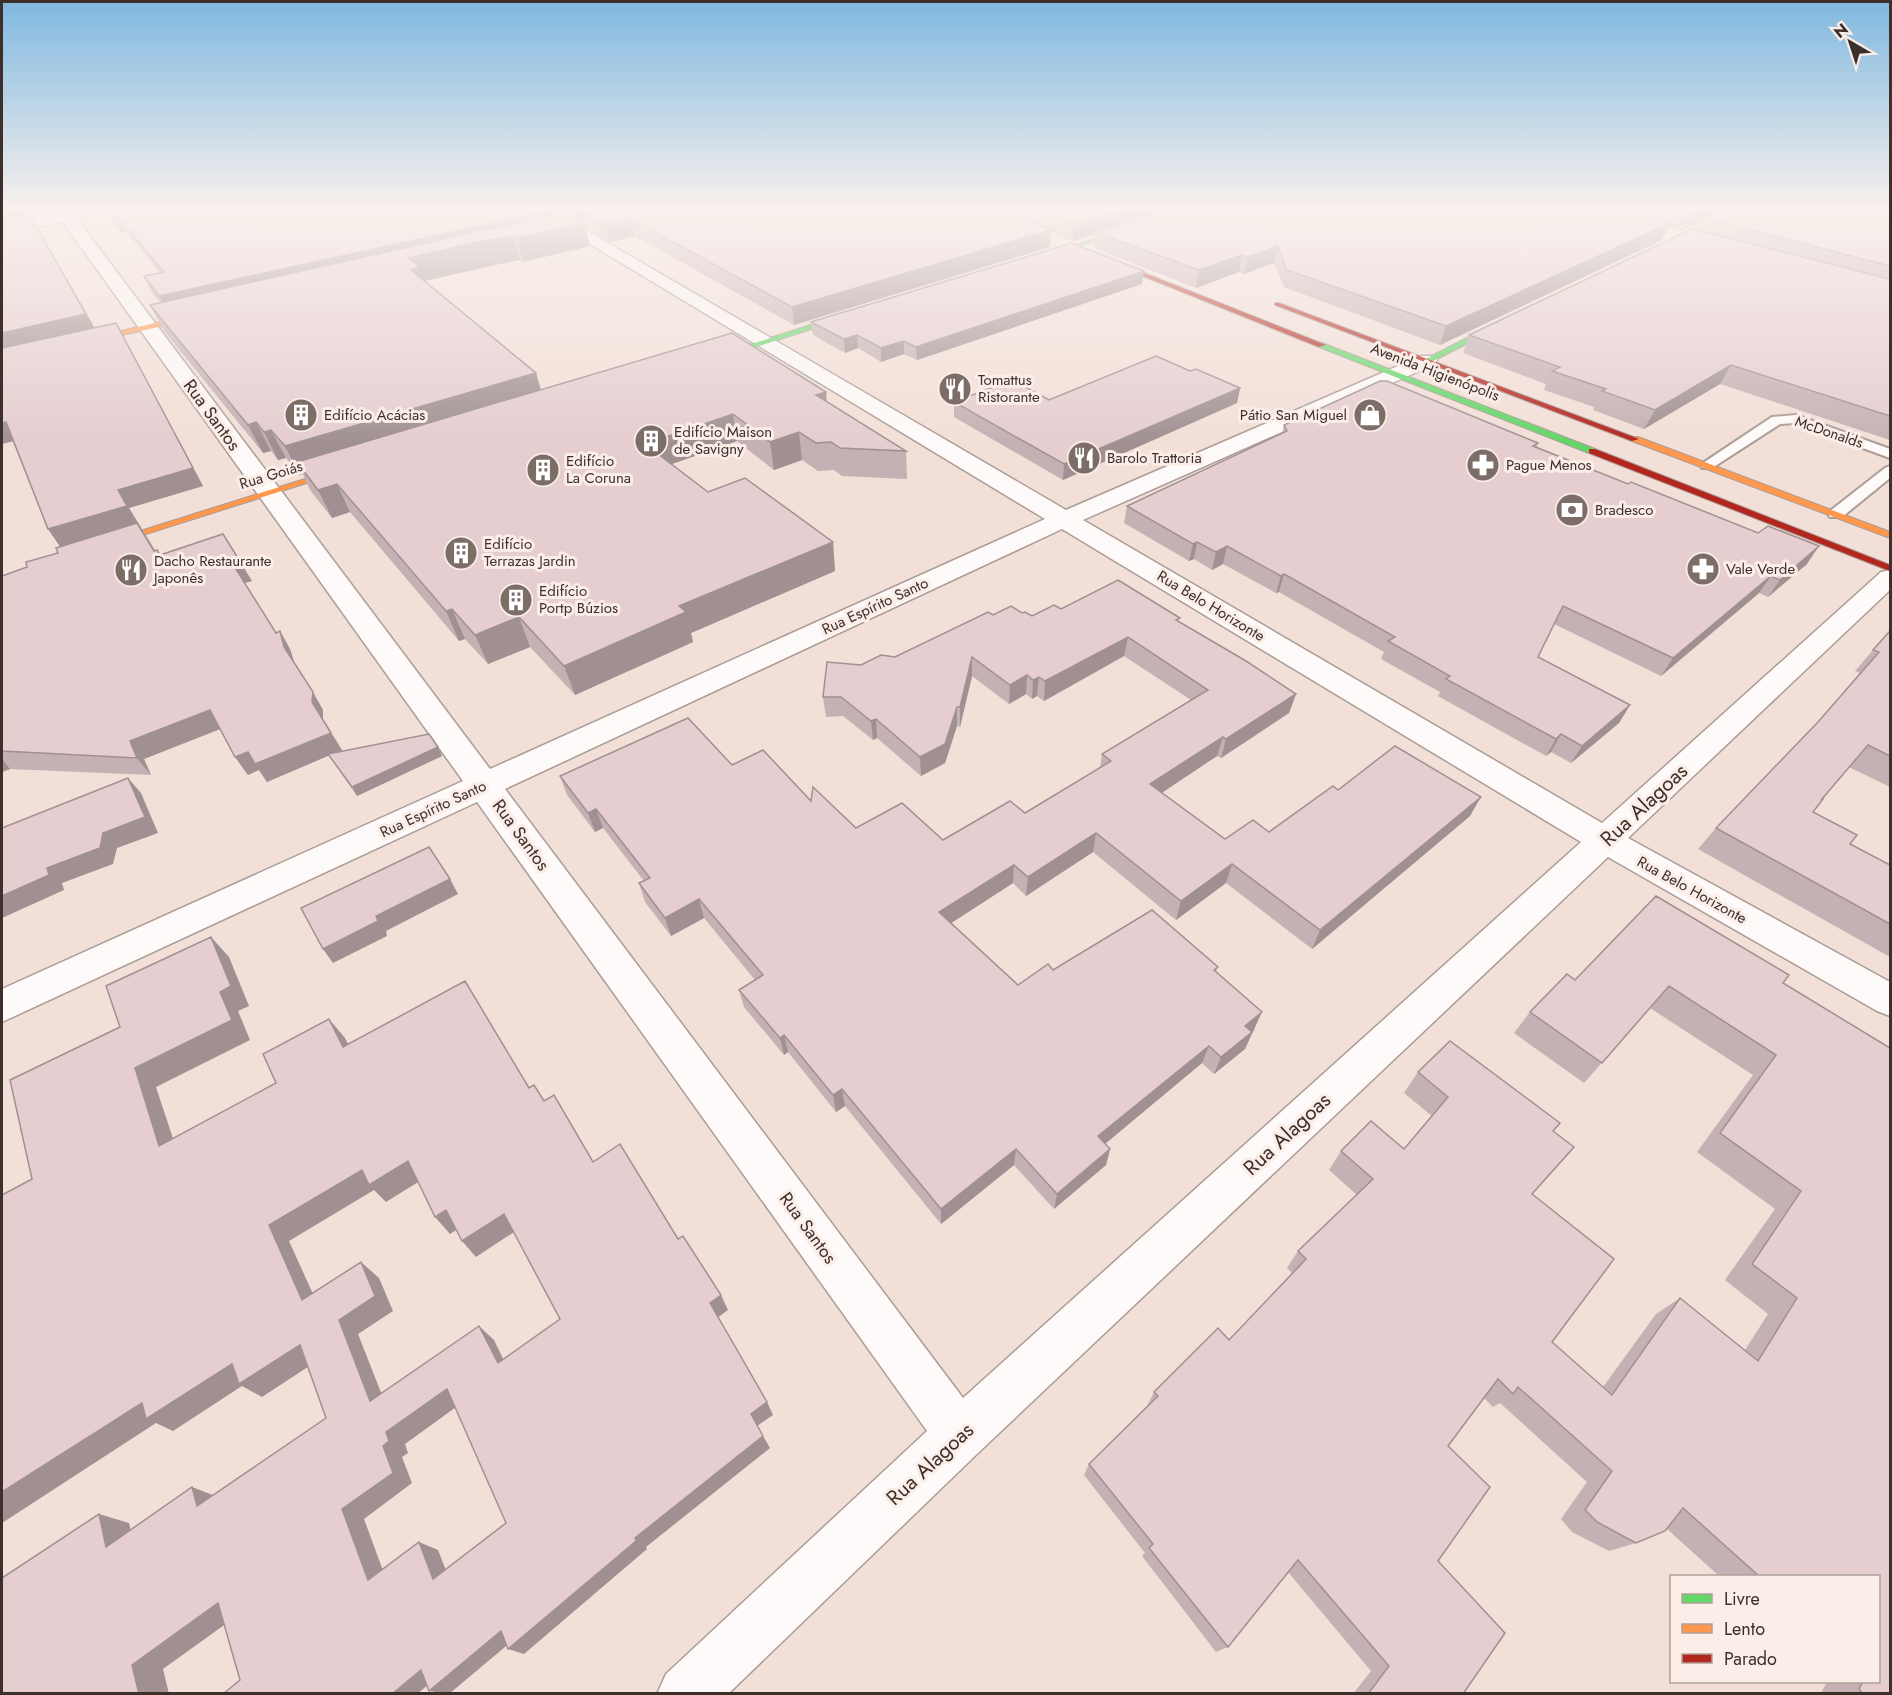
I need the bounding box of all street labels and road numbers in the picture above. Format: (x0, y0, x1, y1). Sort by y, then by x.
street label: Avenida Higienópolis (1367, 337, 1503, 407)
street label: Rua Santos (177, 374, 247, 456)
street label: McDonalds (1792, 410, 1866, 454)
street label: Rua Goiás (237, 455, 305, 495)
street label: Rua Belo Horizonte (1153, 565, 1269, 647)
street label: Rua Espírito Santo (818, 572, 932, 640)
street label: Rua Alagoas (1594, 757, 1694, 853)
street label: Rua Espírito Santo (376, 775, 490, 843)
street label: Rua Santos (486, 794, 556, 876)
street label: Rua Belo Horizonte (1633, 851, 1751, 929)
street label: Rua Alagoas (1237, 1086, 1337, 1182)
street label: Rua Santos (773, 1187, 843, 1269)
street label: Rua Alagoas (880, 1416, 980, 1512)

